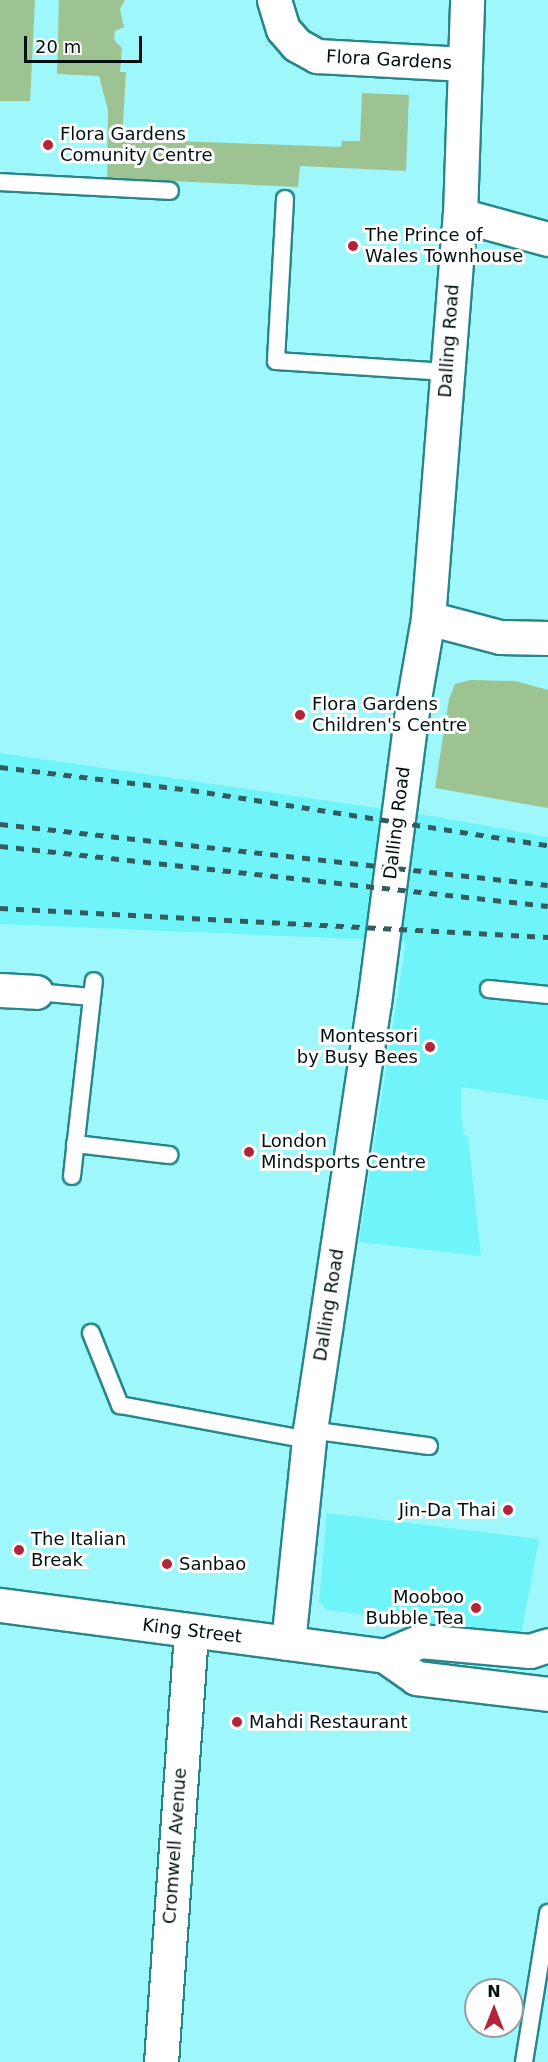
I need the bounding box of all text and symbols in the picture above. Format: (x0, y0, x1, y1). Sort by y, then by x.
scale bar (27, 24, 146, 62)
text: 20 m (35, 36, 81, 57)
street label: Flora Gardens (326, 46, 452, 74)
place label: Flora Gardens Comunity Centre (60, 124, 213, 166)
marker: Flora Gardens Comunity Centre (41, 138, 55, 152)
place label: The Prince of Wales Townhouse (365, 225, 523, 268)
marker: The Prince of Wales Townhouse (346, 239, 360, 253)
street label: Dalling Road (434, 284, 464, 398)
place label: Flora Gardens Children's Centre (312, 694, 467, 736)
marker: Flora Gardens Children's Centre (293, 708, 307, 722)
street label: Dalling Road (379, 765, 415, 881)
place label: Montessori by Busy Bees (297, 1026, 418, 1068)
marker: Montessori by Busy Bees (423, 1040, 437, 1054)
place label: London Mindsports Centre (261, 1131, 426, 1174)
marker: London Mindsports Centre (242, 1145, 256, 1159)
street label: Dalling Road (309, 1247, 349, 1363)
place label: Jin-Da Thai (399, 1499, 496, 1521)
marker: Jin-Da Thai (501, 1503, 515, 1517)
place label: The Italian Break (31, 1529, 126, 1572)
marker: The Italian Break (12, 1543, 26, 1557)
place label: Sanbao (179, 1553, 246, 1575)
marker: Sanbao (160, 1557, 174, 1571)
place label: Mooboo Bubble Tea (366, 1587, 464, 1630)
marker: Mooboo Bubble Tea (469, 1601, 483, 1615)
street label: King Street (141, 1614, 243, 1648)
place label: Mahdi Restaurant (249, 1711, 408, 1733)
marker: Mahdi Restaurant (230, 1715, 244, 1729)
street label: Cromwell Avenue (159, 1767, 191, 1925)
north arrow (464, 1978, 524, 2038)
text: N (487, 1982, 501, 2001)

